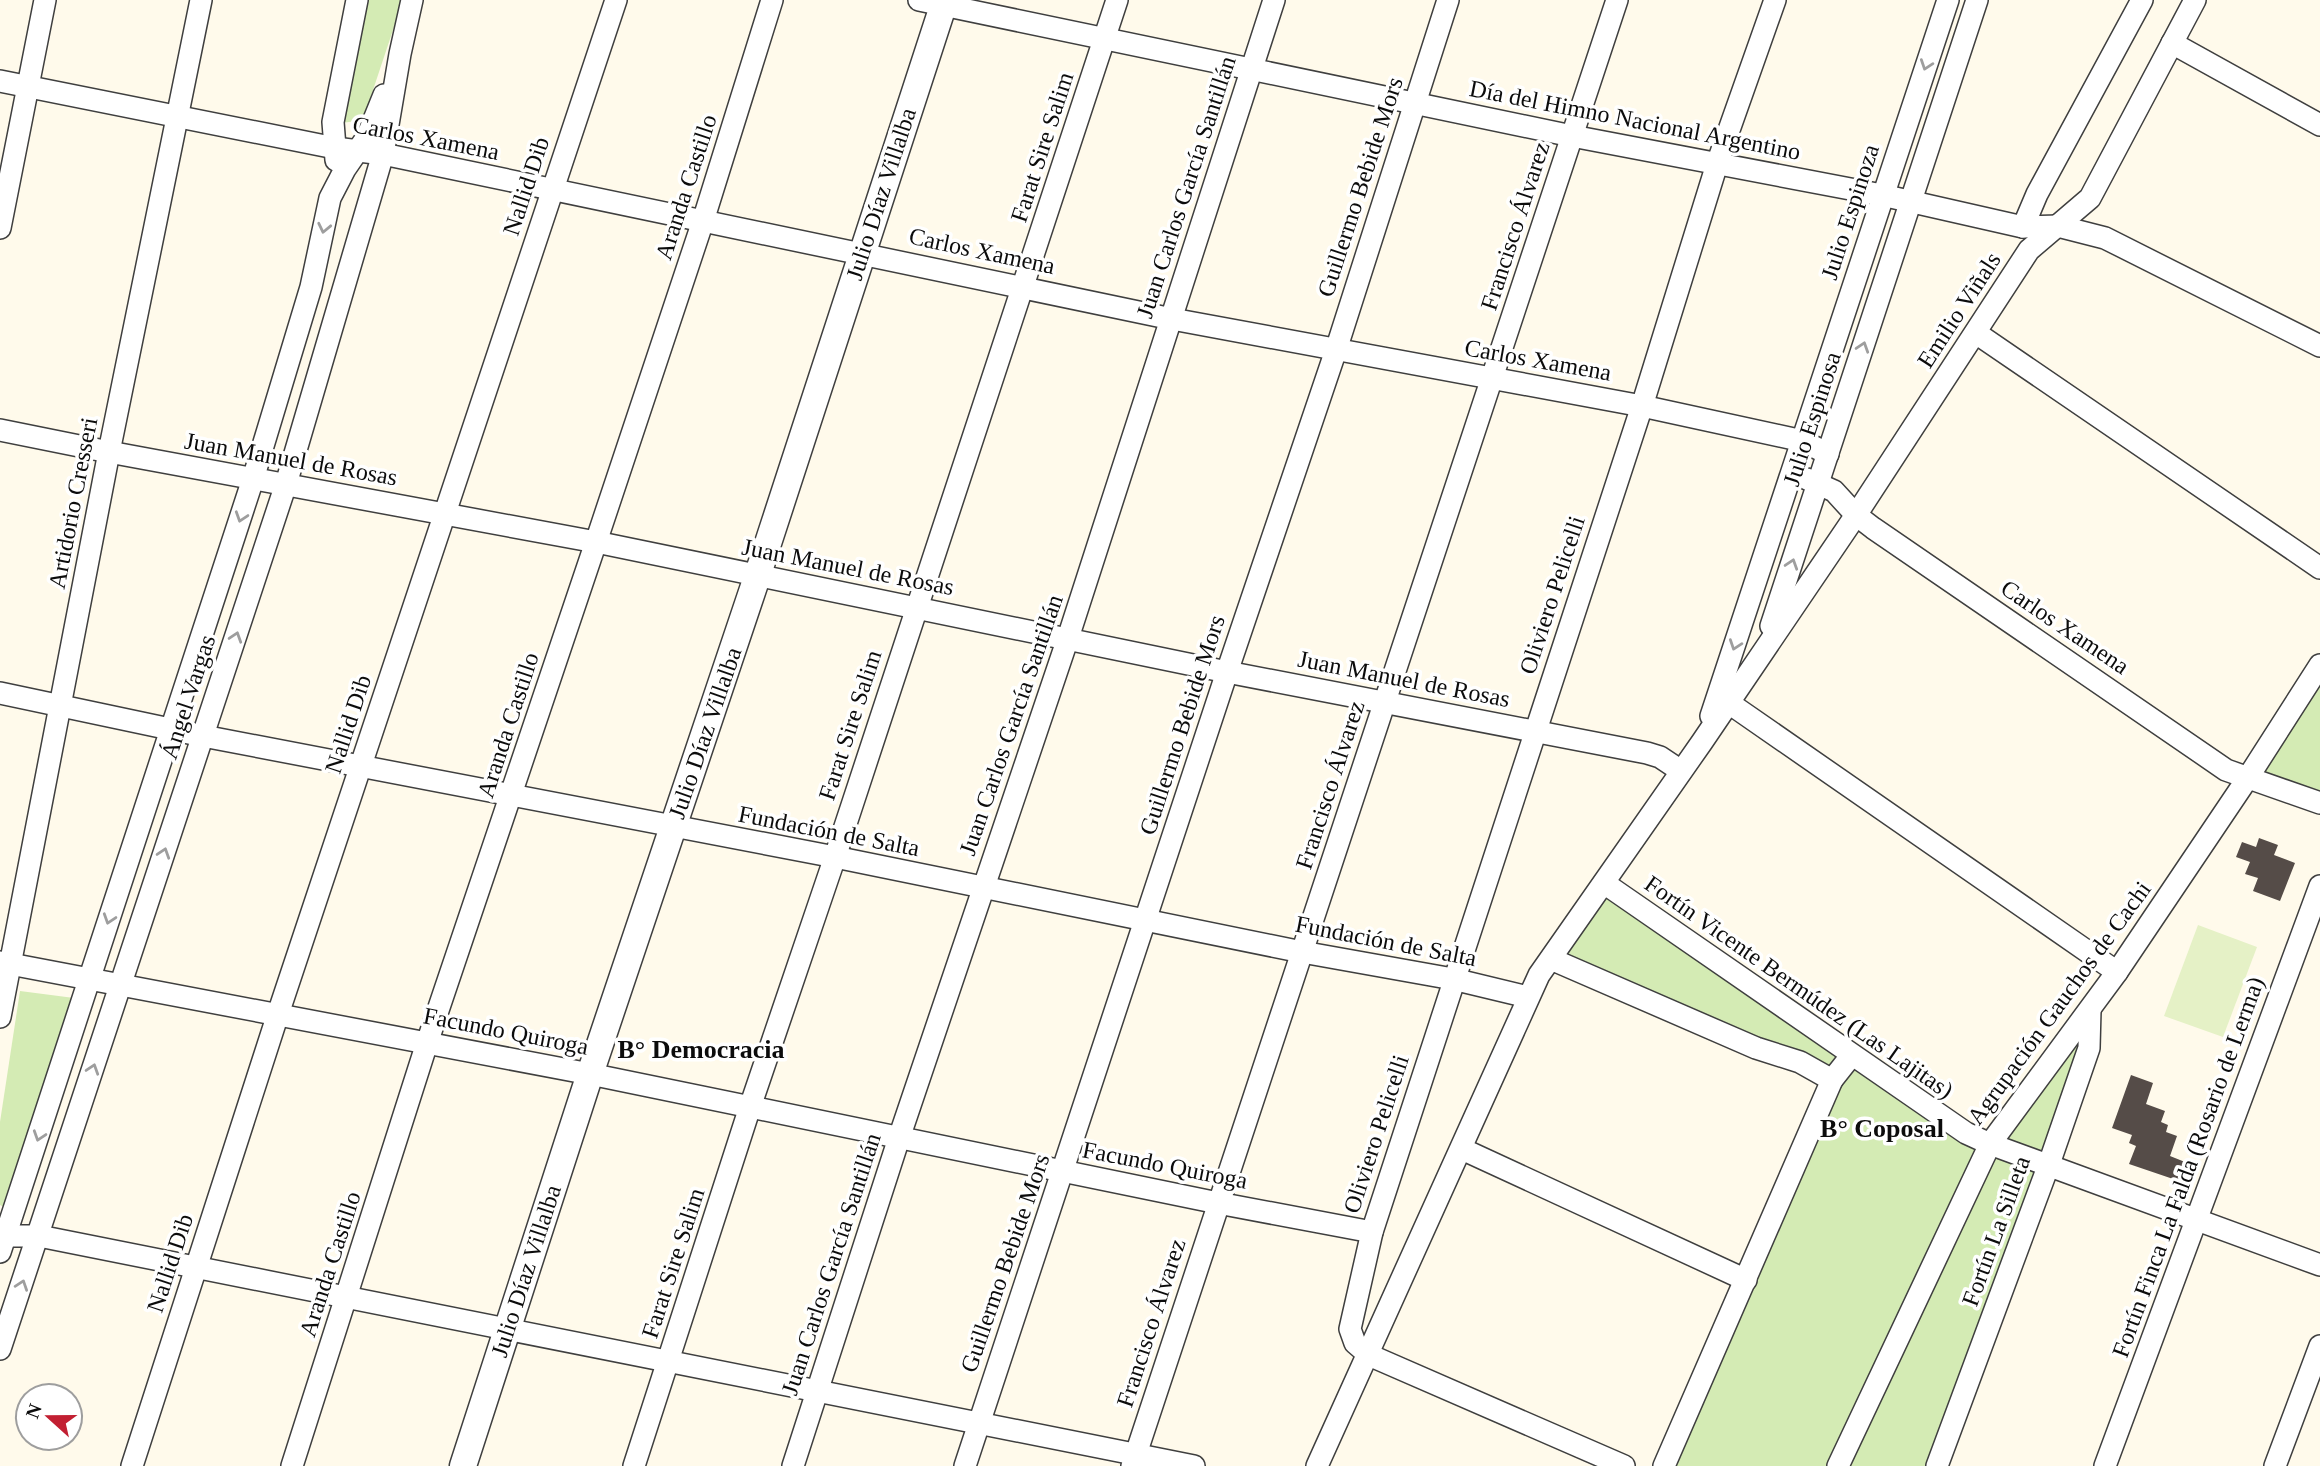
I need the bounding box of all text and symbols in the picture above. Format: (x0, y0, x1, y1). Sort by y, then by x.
street label: Juan Carlos García Santillán (1131, 53, 1241, 321)
one-way arrow (1920, 58, 1934, 70)
street label: Farat Sire Salim (1006, 68, 1079, 225)
street label: Guillermo Bebide Mors (1312, 74, 1408, 300)
street label: Día del Himno Nacional Argentino (1467, 75, 1803, 165)
street label: Julio Díaz Villalba (841, 104, 921, 283)
street label: Carlos Xamena (351, 111, 502, 165)
street label: Aranda Castillo (650, 111, 722, 263)
street label: Nallid Dib (498, 133, 554, 239)
street label: Francisco Álvarez (1476, 139, 1554, 313)
street label: Julio Espinoza (1816, 141, 1884, 283)
one-way arrow (317, 222, 332, 234)
street label: Carlos Xamena (907, 223, 1058, 279)
street label: Emilio Viñals (1912, 248, 2006, 372)
street label: Carlos Xamena (1463, 334, 1614, 386)
one-way arrow (1855, 342, 1869, 354)
street label: Julio Espinosa (1778, 348, 1846, 489)
street label: Artidorio Cresseri (44, 415, 102, 591)
street label: Juan Manuel de Rosas (183, 428, 399, 490)
one-way arrow (234, 510, 249, 522)
street label: Oliviero Pelicelli (1514, 512, 1590, 677)
street label: Juan Manuel de Rosas (740, 534, 956, 600)
one-way arrow (1784, 558, 1798, 570)
street label: Carlos Xamena (1996, 575, 2134, 680)
street label: Juan Carlos García Santillán (954, 591, 1068, 859)
street label: Guillermo Bebide Mors (1134, 612, 1230, 838)
one-way arrow (228, 631, 242, 643)
street label: Ángel Vargas (156, 632, 220, 762)
one-way arrow (1729, 639, 1743, 651)
street label: Julio Díaz Villalba (664, 644, 747, 822)
street label: Farat Sire Salim (814, 646, 887, 803)
street label: Juan Manuel de Rosas (1296, 646, 1512, 712)
street label: Aranda Castillo (472, 649, 544, 801)
street label: Nallid Dib (320, 671, 376, 777)
street label: Francisco Álvarez (1291, 698, 1369, 872)
street label: Fundación de Salta (736, 801, 922, 861)
one-way arrow (156, 847, 170, 859)
street label: Fortín Vicente Bermúdez (Las Lajitas) (1640, 870, 1958, 1104)
street label: Agrupación Gauchos de Cachi (1962, 876, 2156, 1130)
street label: Fundación de Salta (1293, 911, 1479, 971)
one-way arrow (103, 913, 117, 925)
street label: Fortín Finca La Falda (Rosario de Lerma) (2107, 973, 2269, 1361)
street label: Facundo Quiroga (421, 1002, 591, 1060)
district label: B° Democracia (617, 1035, 785, 1064)
street label: Oliviero Pelicelli (1338, 1051, 1414, 1216)
one-way arrow (85, 1063, 99, 1075)
district label: B° Coposal (1820, 1114, 1944, 1143)
one-way arrow (33, 1129, 47, 1141)
street label: Juan Carlos García Santillán (776, 1130, 886, 1398)
street label: Facundo Quiroga (1080, 1136, 1250, 1194)
street label: Guillermo Bebide Mors (955, 1150, 1055, 1376)
street label: Fortín La Silleta (1957, 1152, 2035, 1309)
street label: Julio Díaz Villalba (486, 1181, 566, 1360)
street label: Farat Sire Salim (637, 1184, 710, 1341)
street label: Aranda Castillo (294, 1188, 366, 1340)
street label: Nallid Dib (142, 1210, 198, 1316)
street label: Francisco Álvarez (1112, 1236, 1190, 1410)
one-way arrow (14, 1279, 28, 1291)
north arrow (14, 1382, 84, 1452)
text: N (21, 1401, 46, 1421)

